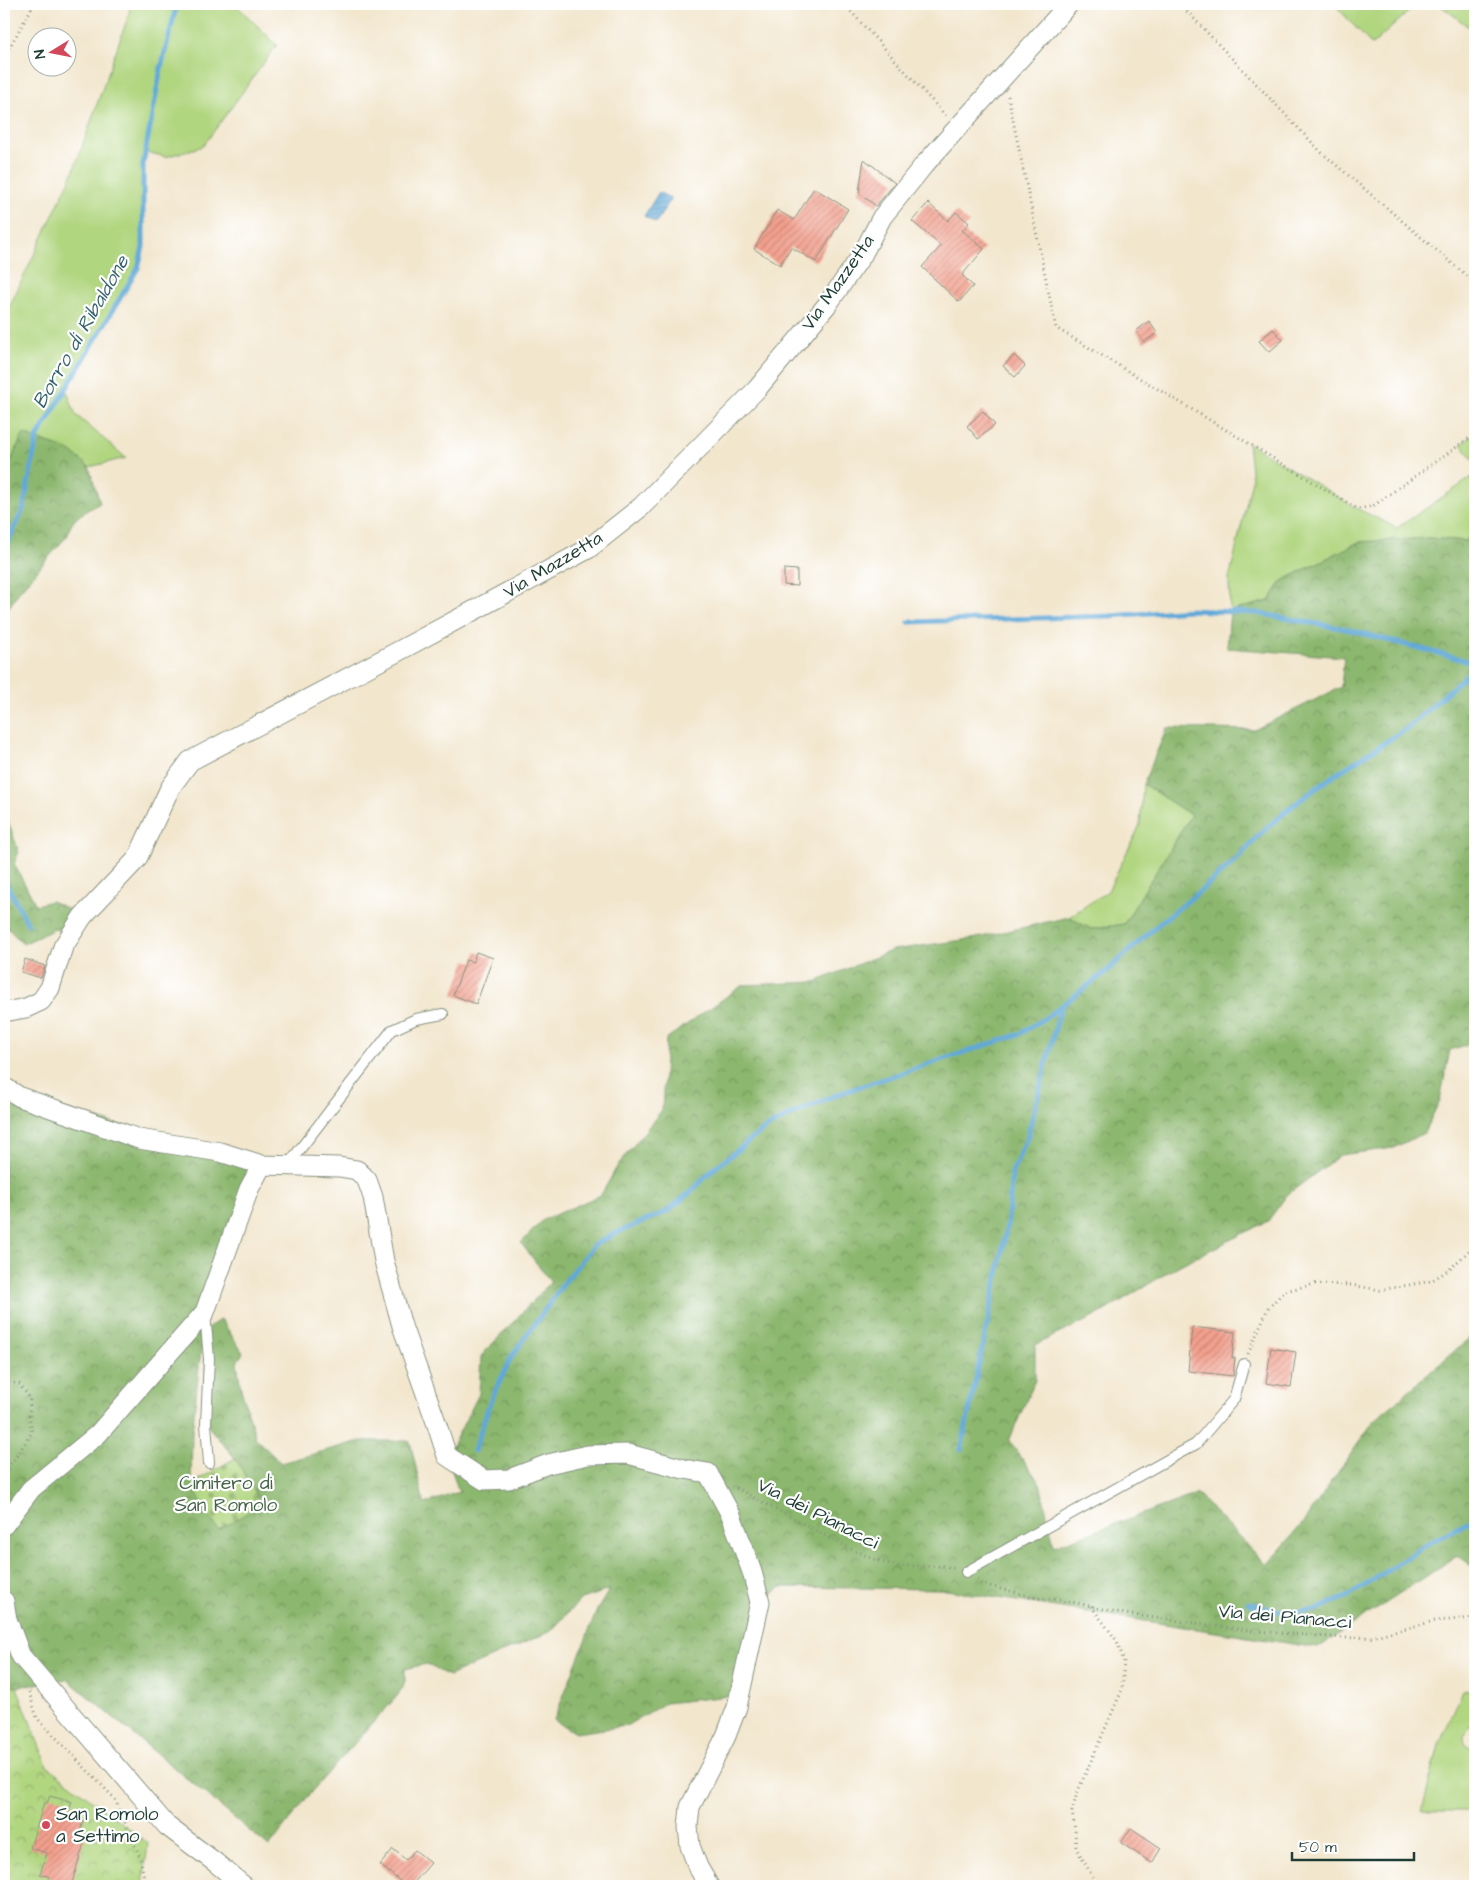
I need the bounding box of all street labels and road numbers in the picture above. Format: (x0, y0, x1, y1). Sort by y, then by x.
street label: Via Mazzetta (795, 229, 881, 336)
street label: Via Mazzetta (498, 525, 608, 605)
street label: Via dei Pianacci (752, 1472, 884, 1556)
street label: Via dei Pianacci (1217, 1598, 1353, 1636)

